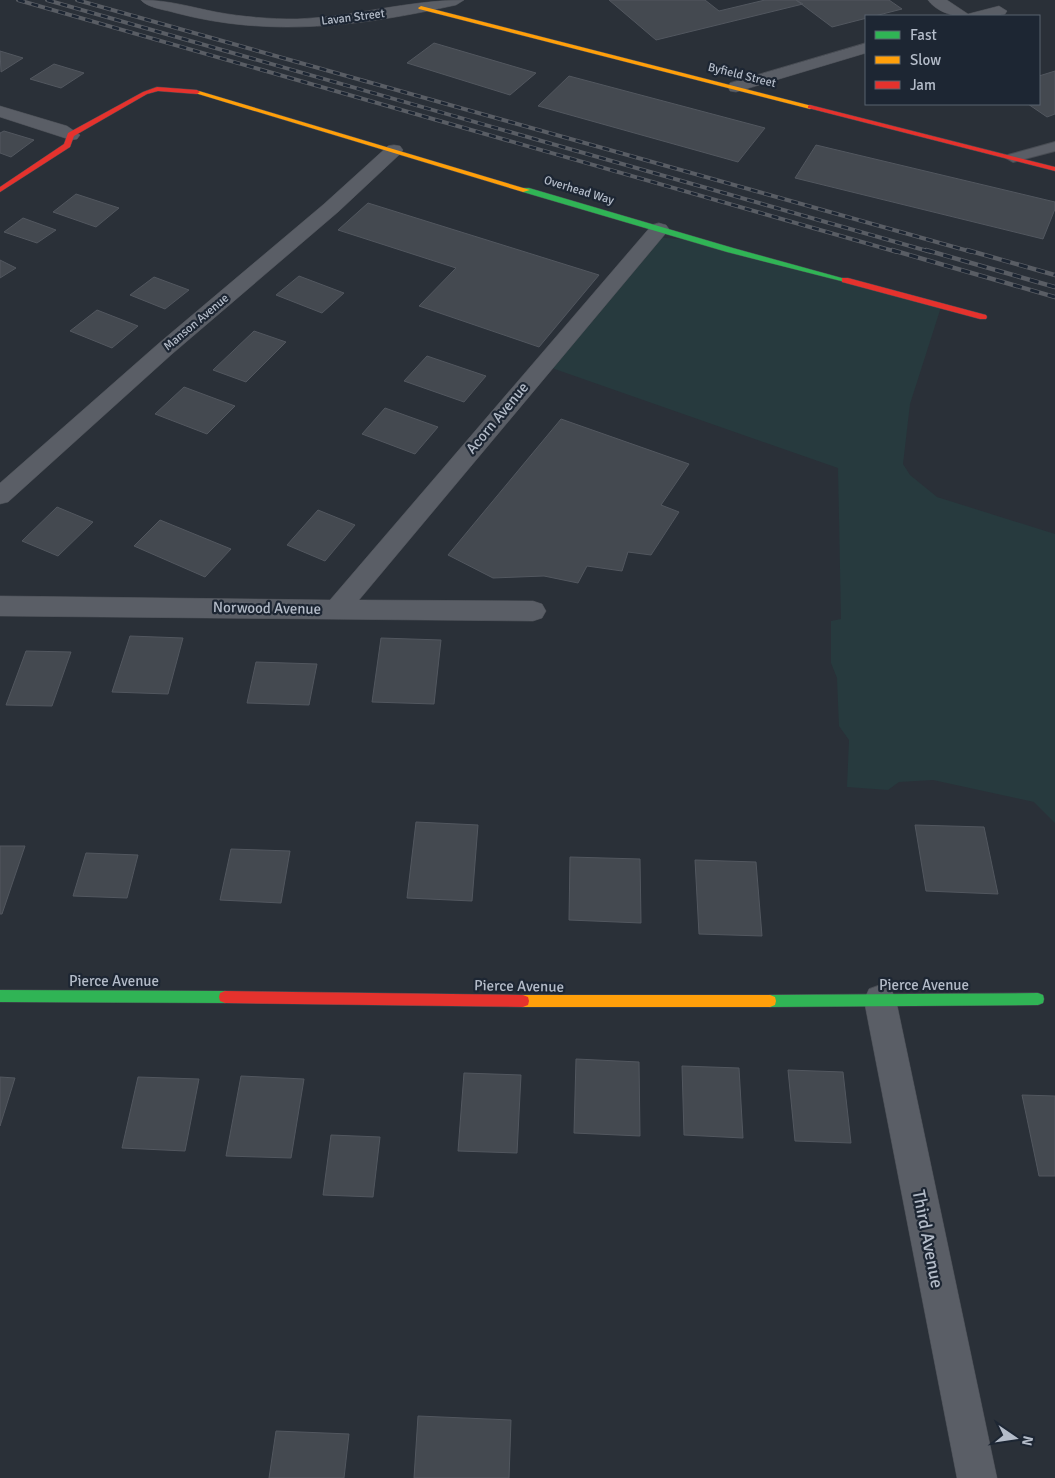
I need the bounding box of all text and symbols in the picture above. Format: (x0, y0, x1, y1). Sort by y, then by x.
street label: Lavan Street (320, 6, 386, 29)
legend (865, 15, 1040, 105)
text: Fast (910, 26, 937, 44)
text: Slow (910, 51, 941, 69)
street label: Byfield Street (706, 60, 777, 91)
text: Jam (910, 76, 936, 94)
street label: Overhead Way (542, 173, 616, 208)
street label: Manson Avenue (161, 291, 232, 354)
street label: Acorn Avenue (462, 379, 532, 457)
street label: Norwood Avenue (213, 598, 321, 618)
street label: Pierce Avenue (69, 972, 159, 990)
street label: Pierce Avenue (474, 976, 564, 996)
street label: Pierce Avenue (879, 976, 969, 994)
street label: Third Avenue (908, 1188, 948, 1290)
north arrow (990, 1413, 1040, 1463)
text: N (1018, 1434, 1037, 1447)

